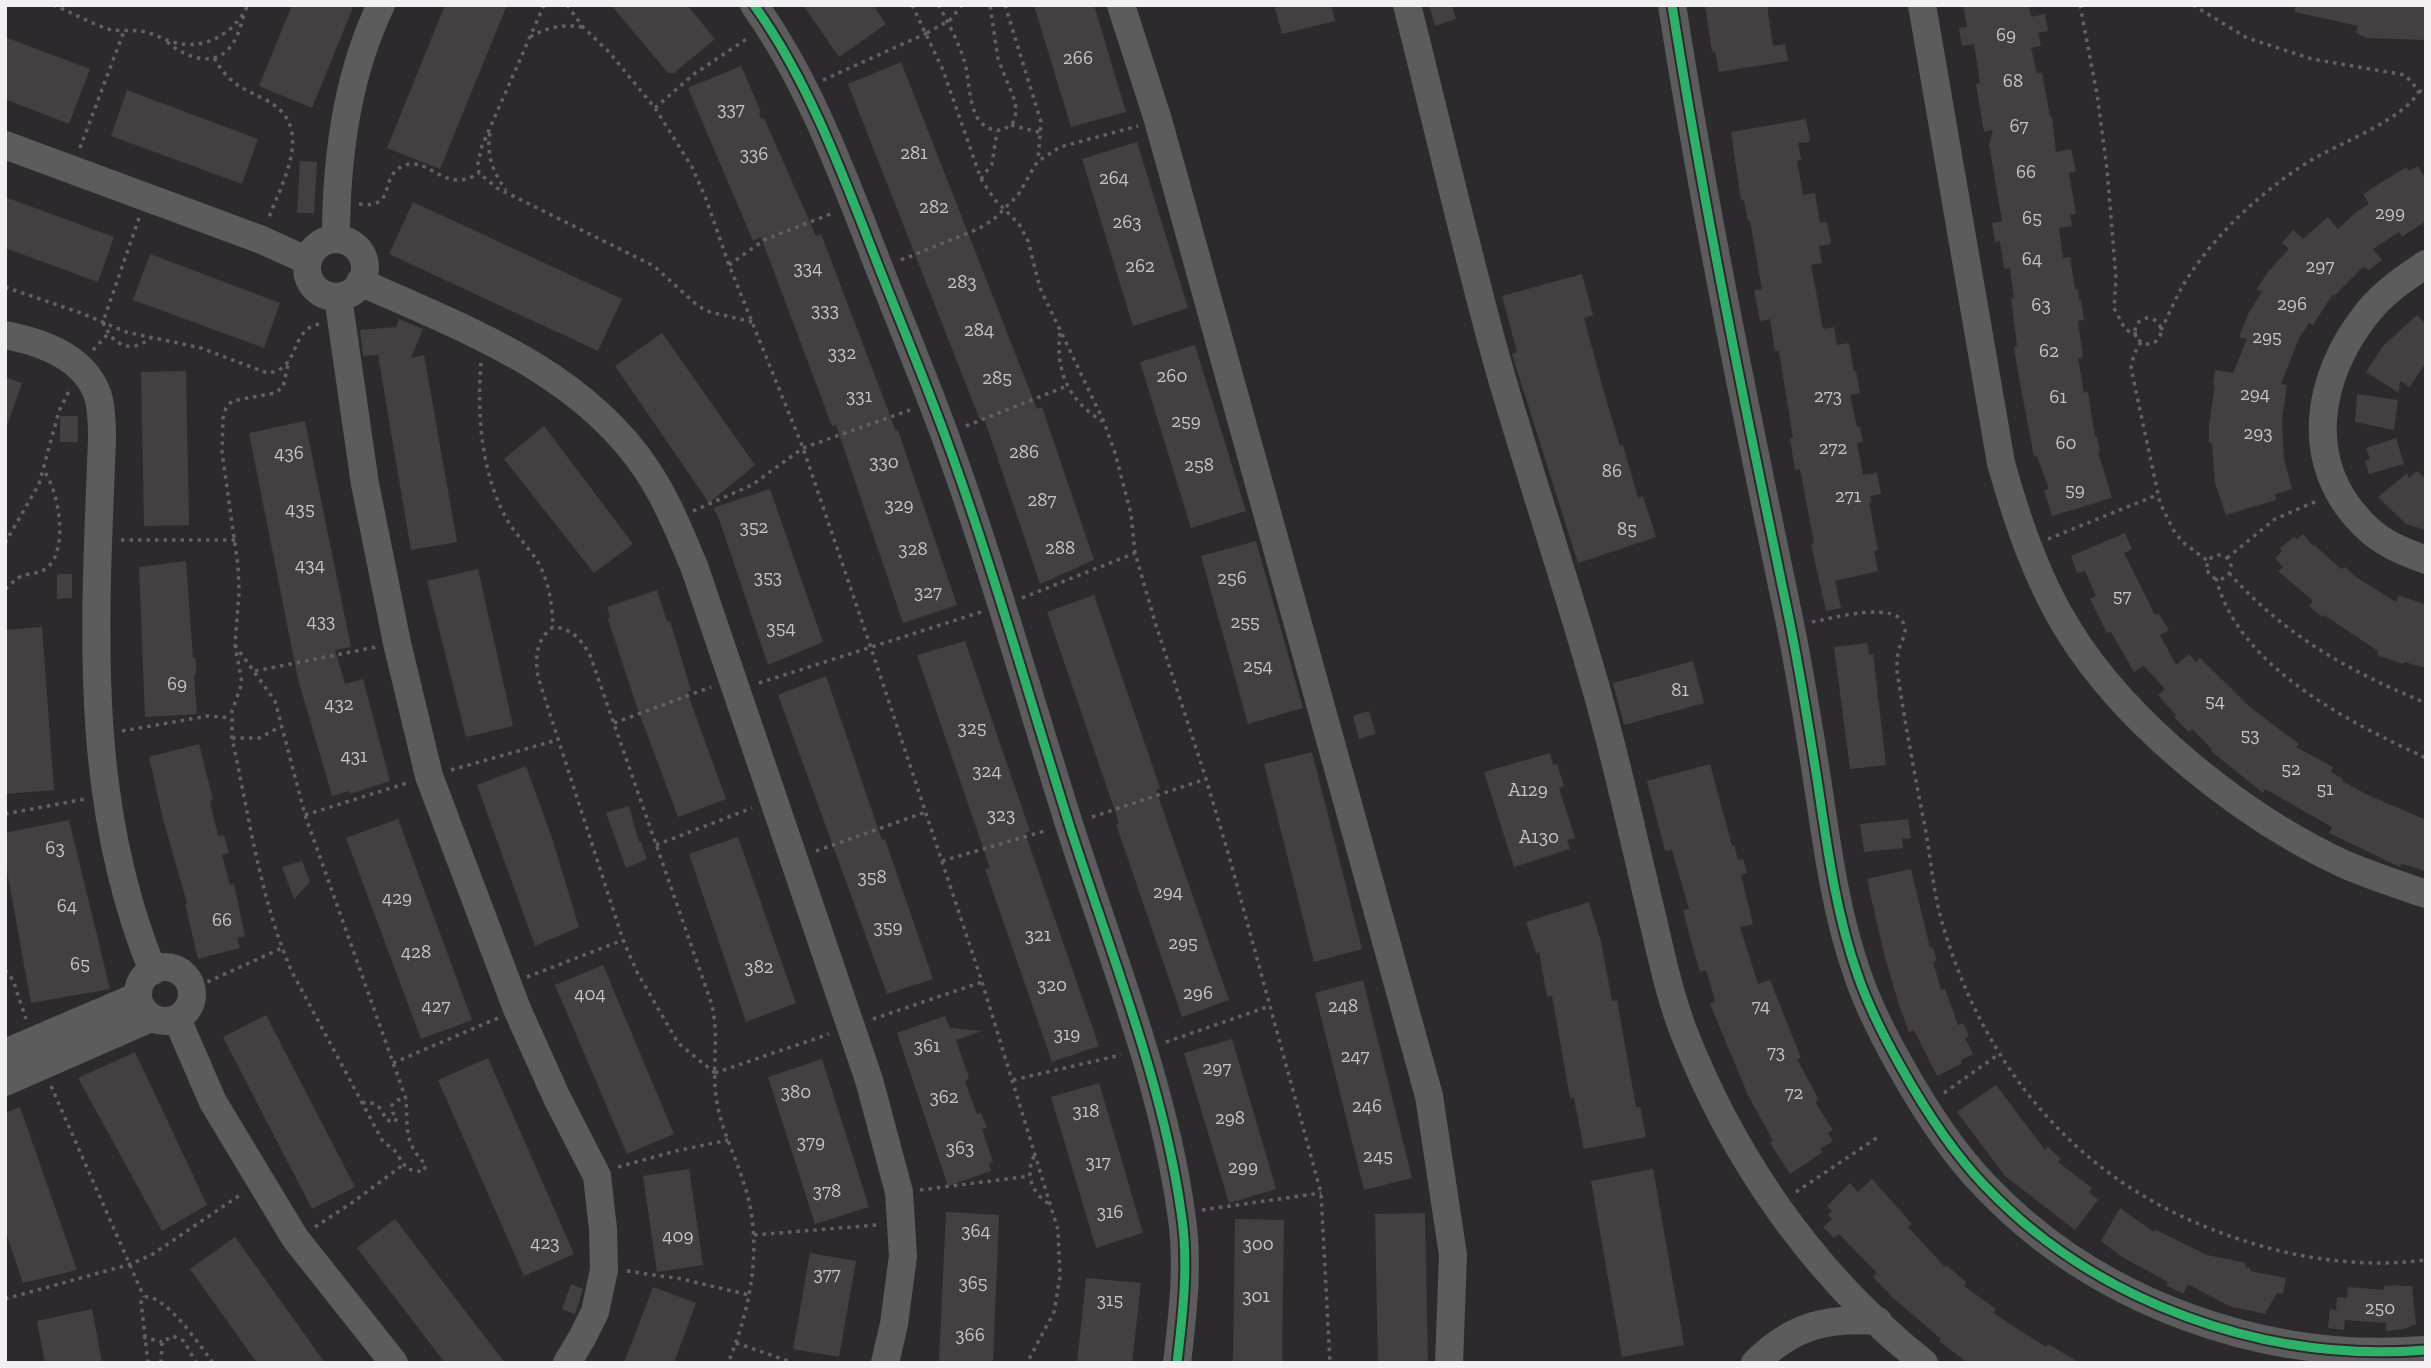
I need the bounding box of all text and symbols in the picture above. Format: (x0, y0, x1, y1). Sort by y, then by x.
house number: 69 (1996, 23, 2016, 46)
house number: 266 (1063, 46, 1093, 69)
house number: 68 (2003, 69, 2023, 92)
house number: 337 (717, 97, 745, 120)
house number: 67 (2009, 114, 2029, 137)
house number: 281 (900, 141, 928, 164)
house number: 336 (740, 142, 768, 165)
house number: 66 (2016, 160, 2036, 183)
house number: 264 (1099, 166, 1129, 189)
house number: 282 (919, 195, 949, 218)
house number: 299 (2375, 201, 2405, 224)
house number: 65 (2022, 206, 2042, 229)
house number: 263 (1112, 210, 1142, 233)
house number: 64 (2022, 247, 2042, 270)
house number: 262 (1125, 254, 1155, 277)
house number: 297 (2306, 254, 2334, 277)
house number: 334 (794, 256, 822, 279)
house number: 283 (947, 270, 977, 293)
house number: 296 (2277, 292, 2307, 315)
house number: 63 (2031, 293, 2051, 316)
house number: 333 (811, 298, 839, 321)
house number: 284 (964, 318, 994, 341)
house number: 295 (2252, 325, 2282, 348)
house number: 62 (2039, 339, 2059, 362)
house number: 332 (828, 341, 856, 364)
house number: 260 (1157, 364, 1187, 387)
house number: 285 (982, 366, 1012, 389)
house number: 294 (2240, 382, 2270, 405)
house number: 331 (846, 384, 872, 407)
house number: 273 (1814, 384, 1842, 407)
house number: 61 (2049, 385, 2067, 408)
house number: 259 (1171, 409, 1201, 432)
house number: 293 (2243, 421, 2273, 444)
house number: 60 (2055, 431, 2077, 454)
house number: 272 (1819, 436, 1847, 459)
house number: 286 (1009, 440, 1039, 463)
house number: 436 (274, 441, 304, 464)
house number: 330 (869, 450, 899, 473)
house number: 258 (1184, 453, 1214, 476)
house number: 86 (1602, 459, 1622, 482)
house number: 59 (2065, 478, 2085, 501)
house number: 271 (1835, 484, 1861, 507)
house number: 287 (1028, 488, 1057, 511)
house number: 329 (884, 493, 914, 516)
house number: 435 (285, 497, 315, 520)
house number: 352 (740, 515, 768, 538)
house number: 85 (1617, 517, 1637, 540)
house number: 288 (1045, 536, 1075, 559)
house number: 328 (898, 537, 928, 560)
house number: 434 (295, 553, 325, 576)
house number: 353 (754, 565, 782, 588)
house number: 256 (1217, 566, 1247, 589)
house number: 327 (914, 580, 942, 603)
house number: 57 (2113, 584, 2131, 607)
house number: 433 (307, 609, 335, 632)
house number: 255 (1230, 610, 1260, 633)
house number: 354 (766, 616, 796, 639)
house number: 254 (1243, 654, 1273, 677)
house number: 69 (167, 672, 187, 695)
house number: 81 (1671, 678, 1689, 701)
house number: 54 (2205, 689, 2225, 712)
house number: 432 (324, 692, 354, 715)
house number: 325 (958, 716, 986, 739)
house number: 53 (2240, 723, 2260, 746)
house number: 431 (341, 744, 367, 767)
house number: 52 (2281, 757, 2301, 780)
house number: 324 (972, 759, 1002, 782)
house number: 51 (2316, 777, 2334, 800)
house number: A129 (1508, 778, 1548, 801)
house number: 323 (987, 803, 1015, 826)
house number: A130 (1519, 825, 1559, 848)
house number: 63 (45, 836, 65, 859)
house number: 358 (857, 865, 887, 888)
house number: 294 (1153, 880, 1183, 903)
house number: 429 (382, 886, 412, 909)
house number: 64 (57, 894, 77, 917)
house number: 66 (212, 908, 232, 931)
house number: 359 (873, 915, 903, 938)
house number: 321 (1025, 923, 1051, 946)
house number: 295 (1168, 931, 1198, 954)
house number: 428 (401, 940, 431, 963)
house number: 65 (70, 952, 90, 975)
house number: 382 (744, 955, 774, 978)
house number: 320 (1037, 973, 1067, 996)
house number: 296 (1183, 981, 1213, 1004)
house number: 404 (574, 982, 606, 1005)
house number: 427 (422, 994, 451, 1017)
house number: 248 (1328, 994, 1358, 1017)
house number: 74 (1752, 994, 1770, 1017)
house number: 319 (1054, 1022, 1080, 1045)
house number: 361 (914, 1034, 940, 1057)
house number: 73 (1767, 1040, 1785, 1063)
house number: 247 (1341, 1044, 1369, 1067)
house number: 297 (1203, 1056, 1231, 1079)
house number: 380 (781, 1080, 811, 1103)
house number: 72 (1785, 1081, 1803, 1104)
house number: 362 (929, 1085, 959, 1108)
house number: 246 (1352, 1094, 1382, 1117)
house number: 318 (1073, 1099, 1099, 1122)
house number: 298 (1215, 1106, 1245, 1129)
house number: 379 (797, 1130, 825, 1153)
house number: 363 (946, 1136, 974, 1159)
house number: 245 (1363, 1144, 1393, 1167)
house number: 317 (1085, 1150, 1111, 1173)
house number: 299 (1228, 1155, 1258, 1178)
house number: 378 (813, 1179, 841, 1202)
house number: 316 (1097, 1200, 1123, 1223)
house number: 364 (961, 1219, 991, 1242)
house number: 409 (662, 1224, 694, 1247)
house number: 423 (530, 1231, 560, 1254)
house number: 300 (1242, 1232, 1274, 1255)
house number: 377 (813, 1262, 841, 1285)
house number: 365 (958, 1271, 988, 1294)
house number: 301 (1242, 1284, 1270, 1307)
house number: 315 (1097, 1288, 1123, 1311)
house number: 250 (2365, 1296, 2395, 1319)
house number: 366 (955, 1323, 985, 1346)

